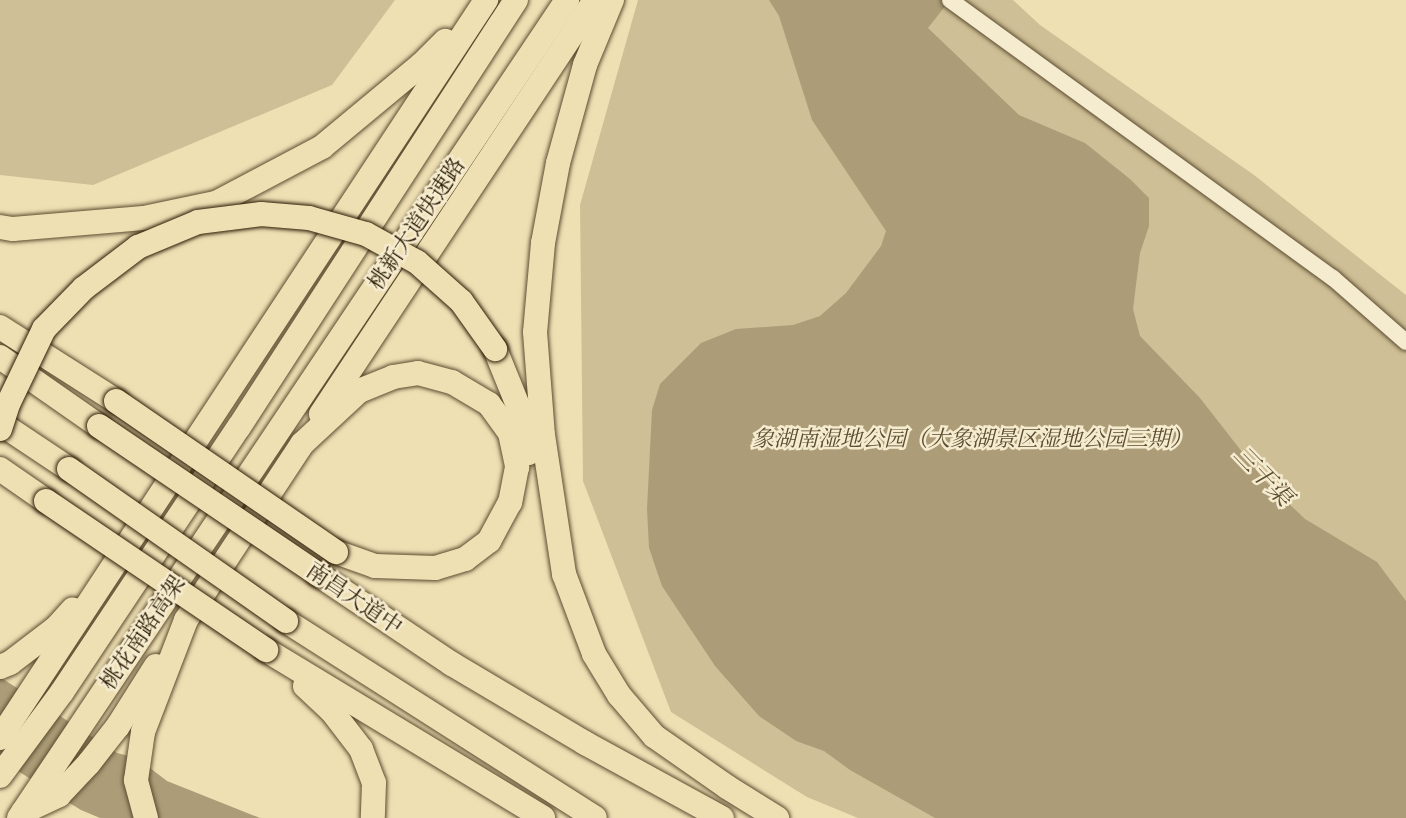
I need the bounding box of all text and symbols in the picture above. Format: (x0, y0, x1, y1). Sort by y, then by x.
street label: 桃新大道快速路 (363, 153, 471, 295)
park label: 象湖南湿地公园（大象湖景区湿地公园三期） (752, 427, 1192, 453)
water label: 三干渠 (1227, 441, 1297, 513)
street label: 南昌大道中 (301, 557, 407, 641)
street label: 桃花南路高架 (95, 571, 191, 695)

